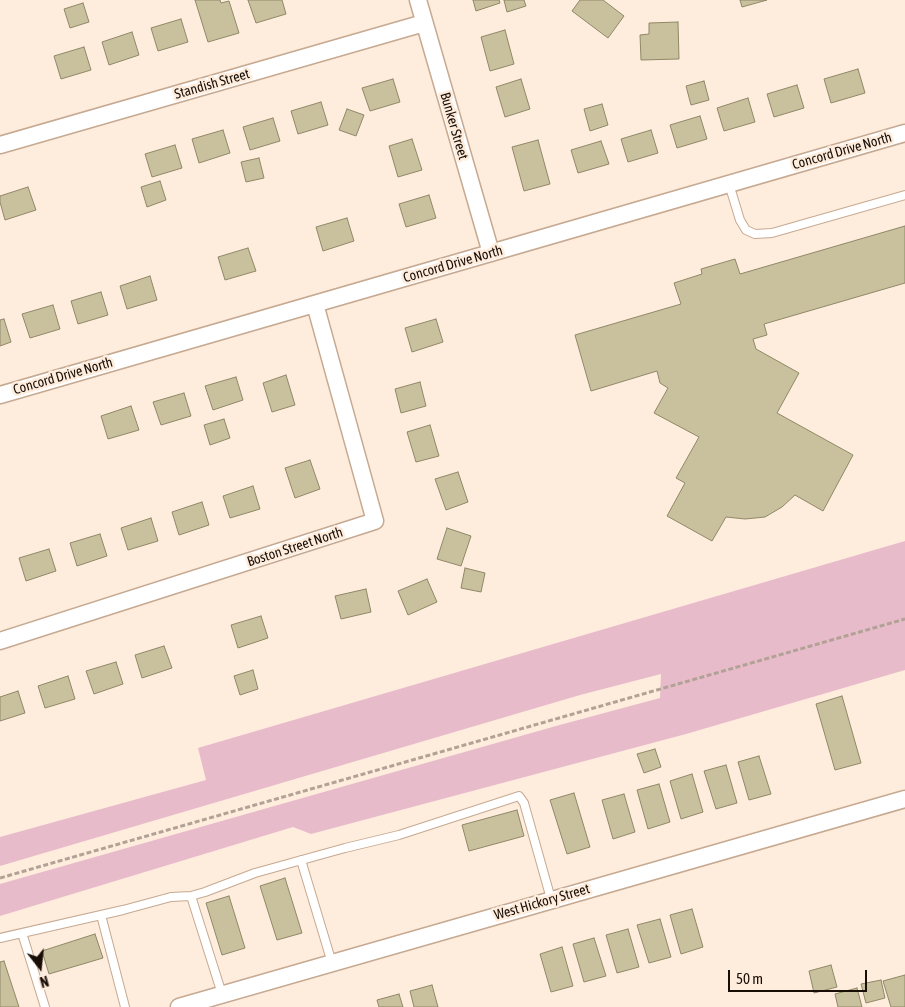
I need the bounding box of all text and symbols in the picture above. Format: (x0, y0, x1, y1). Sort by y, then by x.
street label: Standish Street (172, 65, 252, 103)
street label: Bunker Street (436, 90, 472, 162)
street label: Concord Drive North (790, 129, 894, 173)
street label: Concord Drive North (401, 242, 505, 286)
street label: Concord Drive North (11, 354, 115, 398)
street label: Boston Street North (245, 524, 345, 570)
street label: West Hickory Street (492, 880, 592, 924)
north arrow (15, 942, 65, 992)
scale bar (730, 960, 869, 992)
text: 50 m (736, 970, 763, 987)
text: N (38, 973, 50, 990)

